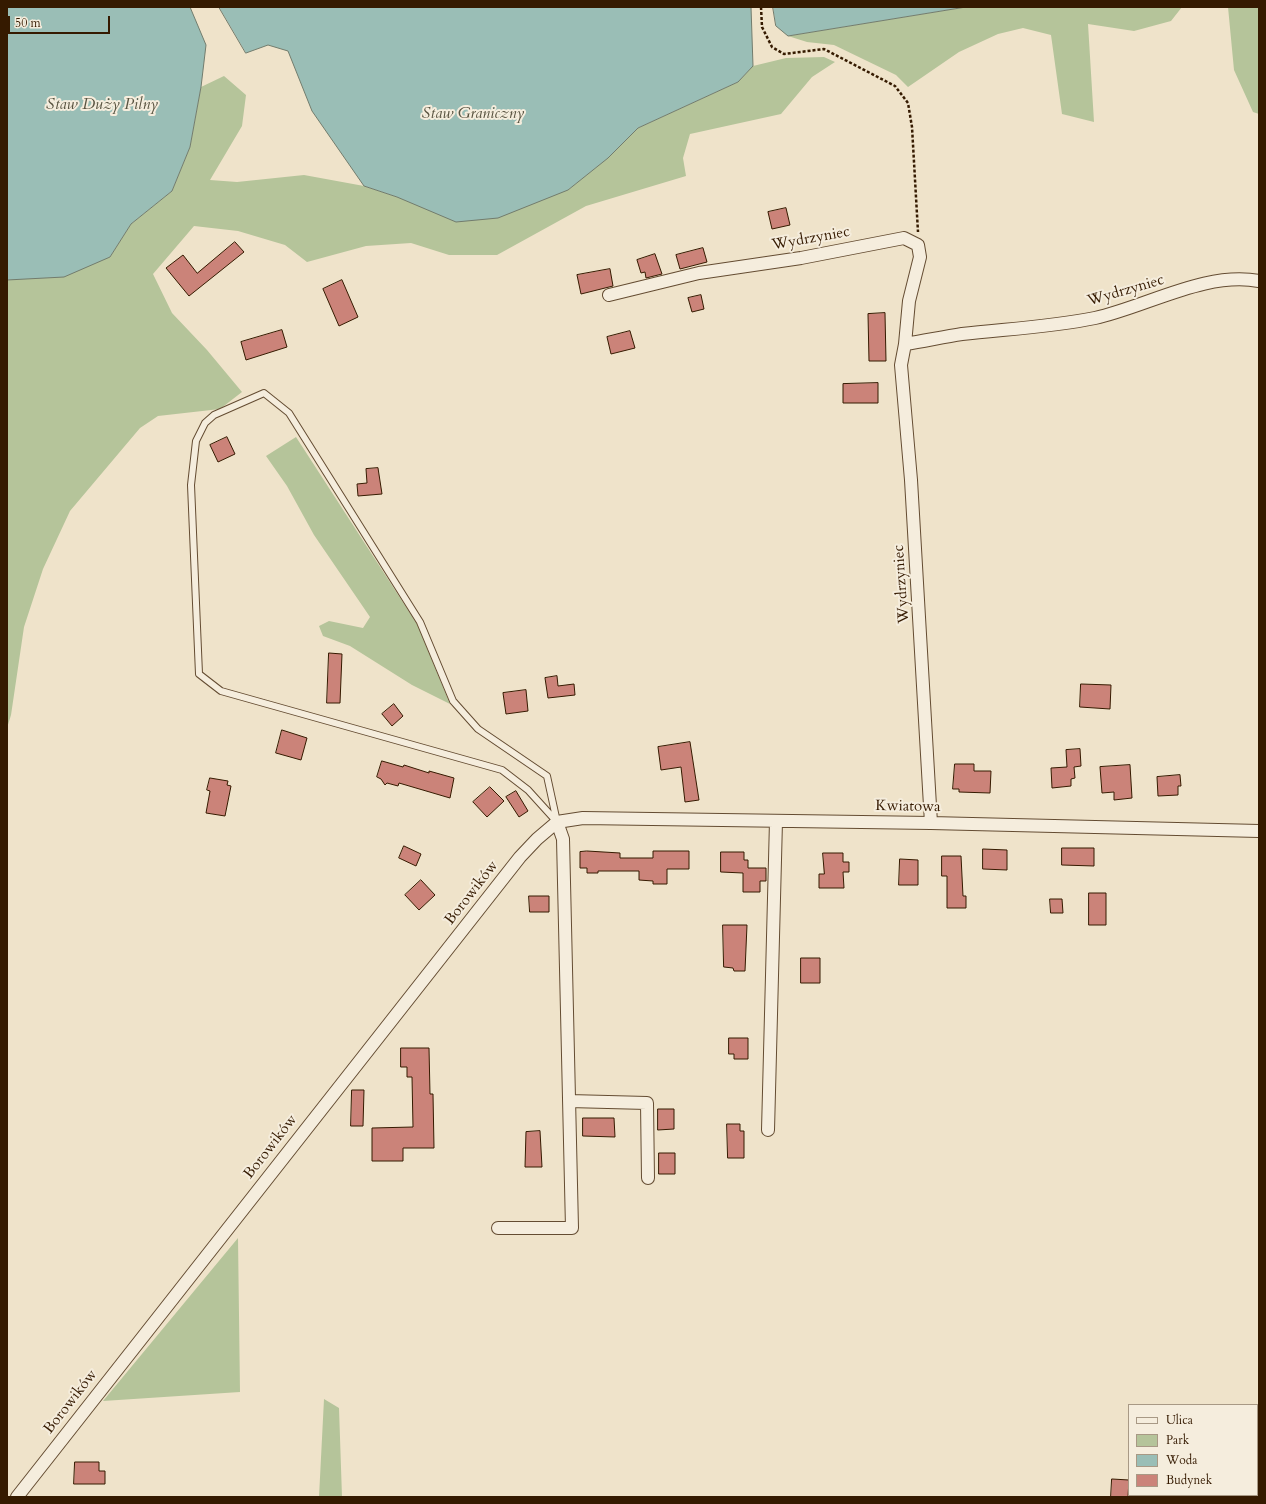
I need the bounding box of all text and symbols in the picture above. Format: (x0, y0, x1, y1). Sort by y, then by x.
scale bar (10, 8, 112, 34)
text: 50 m (15, 15, 41, 31)
water label: Staw Duży Pilny (46, 95, 158, 115)
water label: Staw Graniczny (422, 104, 524, 124)
street label: Wydrzyniec (771, 223, 851, 255)
street label: Wydrzyniec (1086, 271, 1166, 311)
street label: Wydrzyniec (890, 544, 914, 624)
street label: Kwiatowa (875, 797, 941, 817)
street label: Borowików (441, 857, 503, 929)
street label: Borowików (240, 1111, 302, 1183)
street label: Borowików (40, 1366, 102, 1438)
legend (1128, 1404, 1258, 1496)
text: Ulica (1166, 1412, 1193, 1428)
text: Park (1166, 1432, 1189, 1448)
text: Woda (1166, 1452, 1197, 1468)
text: Budynek (1166, 1472, 1212, 1488)

